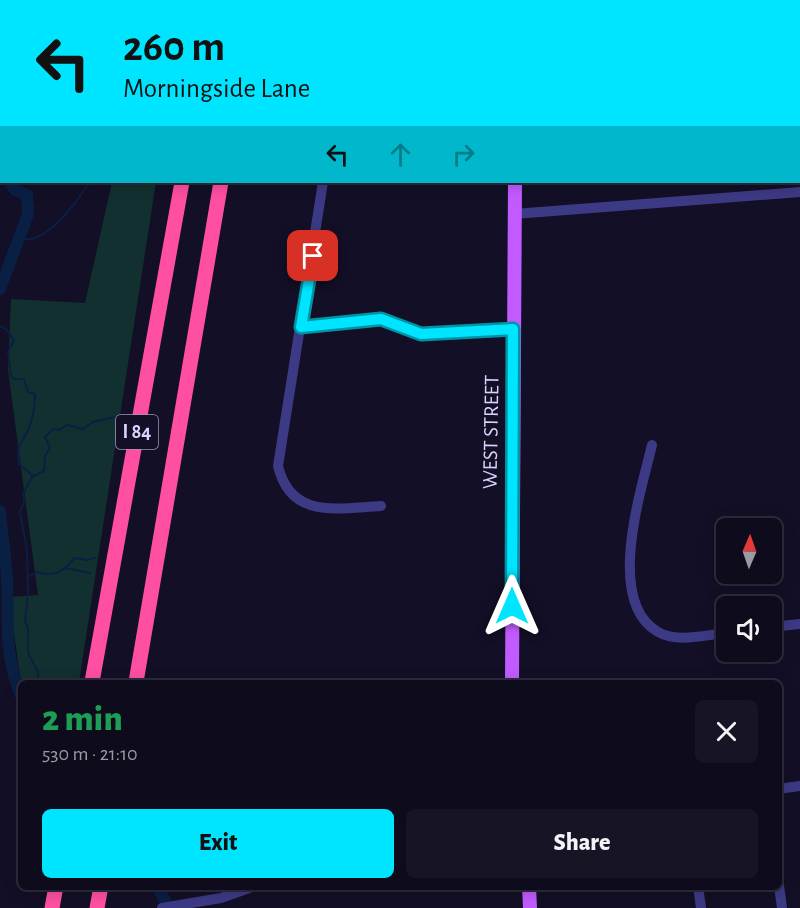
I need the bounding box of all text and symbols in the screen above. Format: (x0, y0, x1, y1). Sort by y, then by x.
icon: left (24, 24, 102, 102)
text: 260 m (123, 26, 225, 68)
text: Morningside Lane (123, 75, 310, 102)
icon: left (321, 138, 354, 171)
icon: ahead (384, 138, 417, 171)
icon: right (447, 138, 480, 171)
pin (287, 230, 338, 281)
icon: arrive (296, 239, 329, 272)
street label: WEST STREET (480, 375, 502, 489)
road number: I 84 (116, 415, 158, 449)
north arrow (716, 518, 782, 584)
map controls (716, 518, 782, 662)
position arrow (480, 574, 544, 638)
button: sound (716, 596, 782, 662)
button: close (695, 700, 758, 763)
text: 2 min (42, 701, 123, 737)
text: 530 m · 21:10 (42, 744, 138, 764)
button: Exit (42, 809, 394, 878)
button: Share (406, 809, 758, 878)

